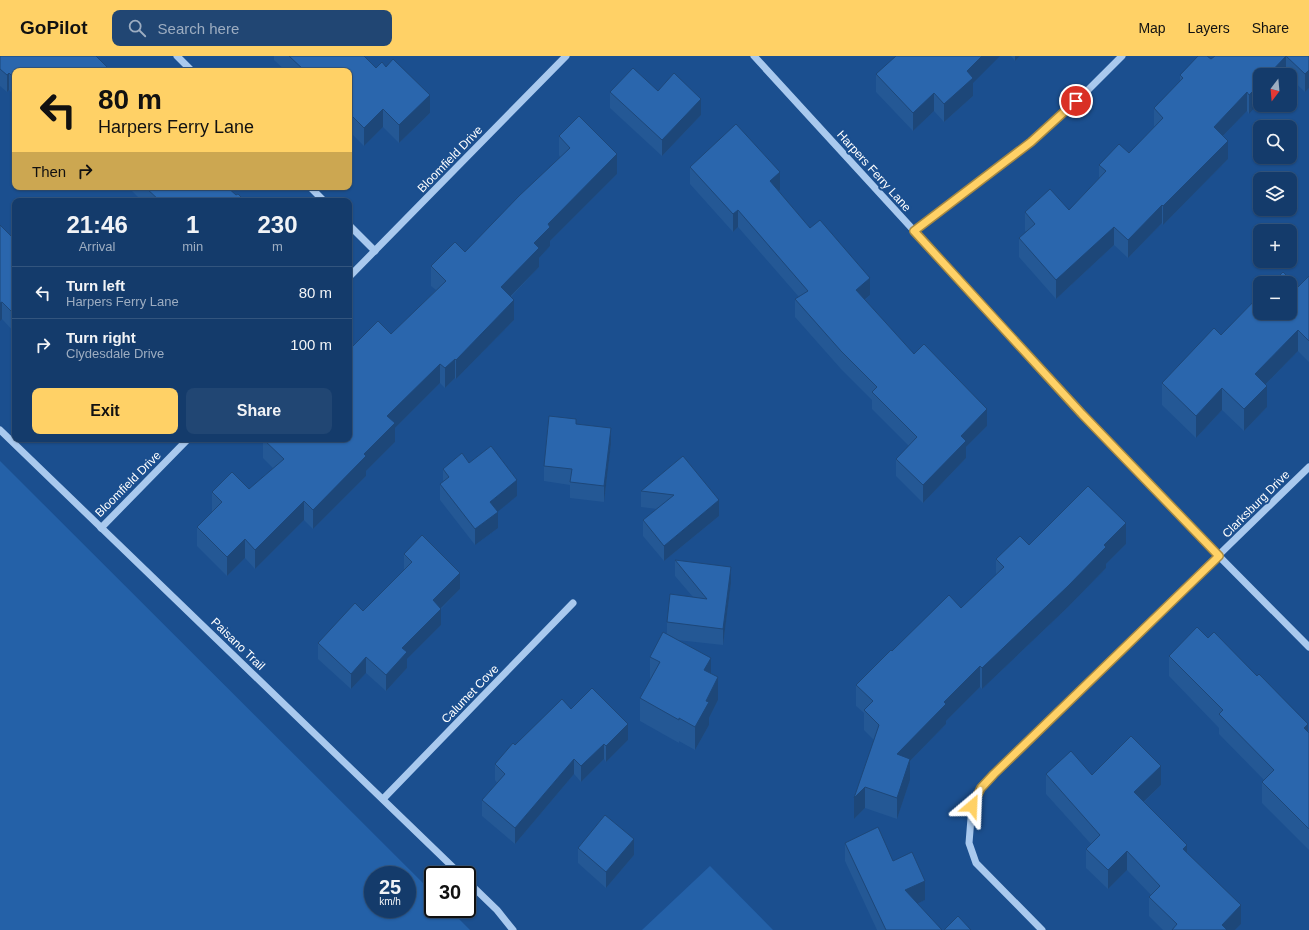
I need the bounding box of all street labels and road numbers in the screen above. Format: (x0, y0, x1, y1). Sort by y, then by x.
street label: Bloomfield Drive (415, 122, 486, 195)
street label: Harpers Ferry Lane (834, 128, 914, 215)
street label: Bloomfield Drive (92, 448, 164, 520)
street label: Clarksburg Drive (1219, 467, 1293, 541)
street label: Paisano Trail (208, 615, 268, 673)
street label: Calumet Cove (439, 662, 502, 726)

